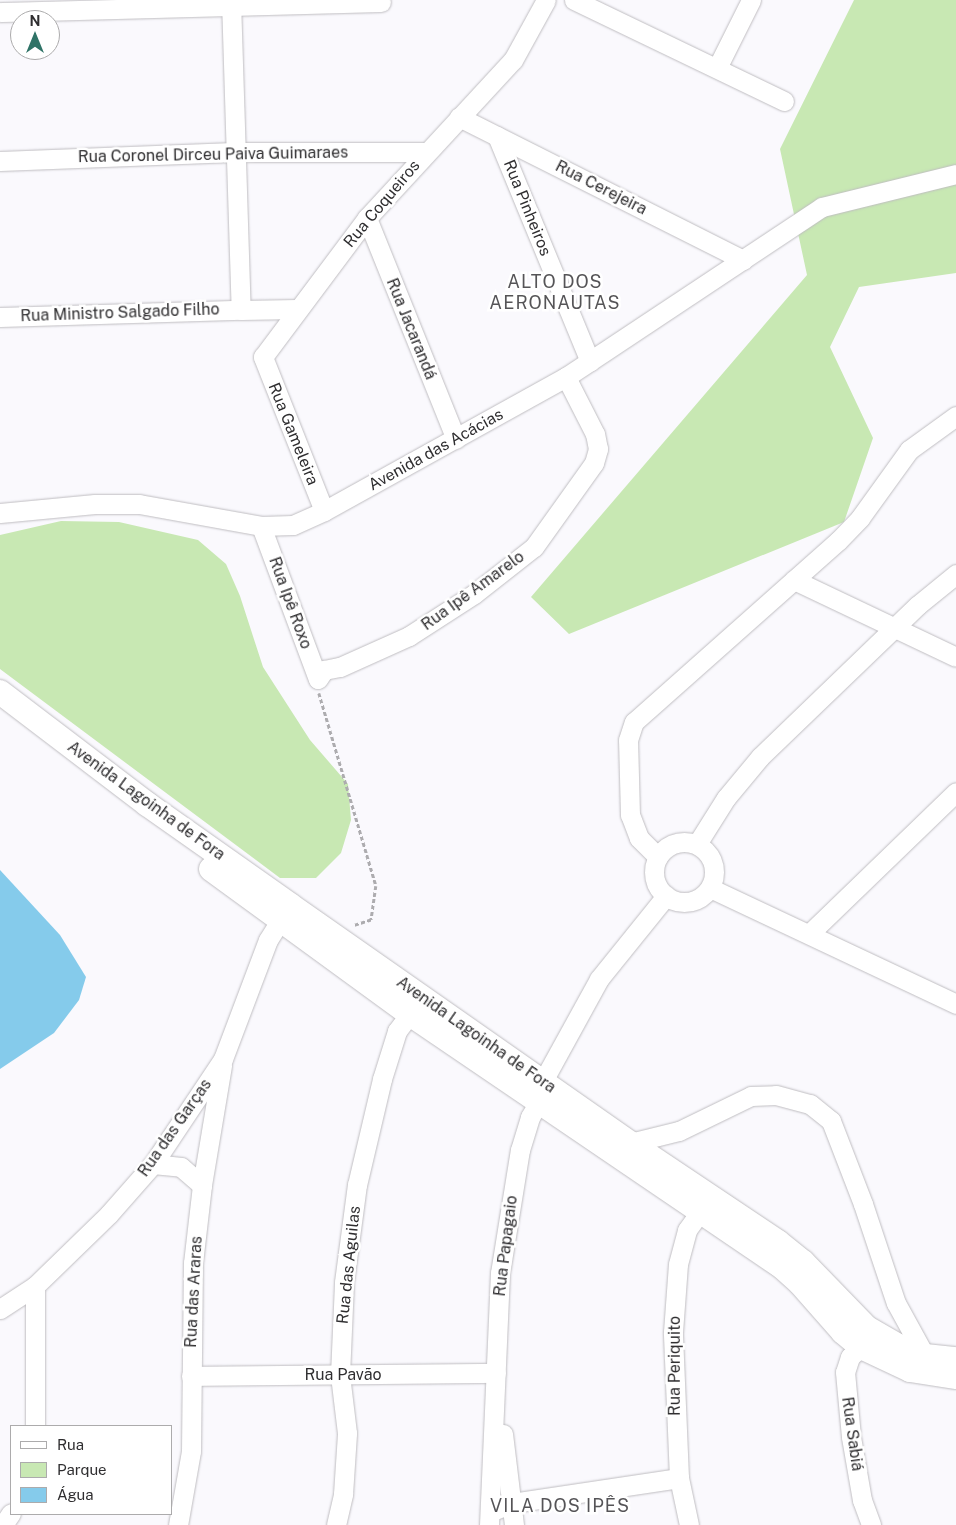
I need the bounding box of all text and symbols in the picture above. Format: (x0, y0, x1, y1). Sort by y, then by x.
north arrow (10, 10, 60, 60)
text: N (30, 13, 40, 29)
street label: Rua Coronel Dirceu Paiva Guimaraes (78, 143, 348, 167)
street label: Rua Coqueiros (340, 156, 424, 252)
street label: Rua Pinheiros (499, 157, 555, 259)
street label: Rua Cerejeira (552, 157, 650, 219)
district label: ALTO DOS AERONAUTAS (488, 272, 622, 314)
street label: Rua Jacarandá (382, 275, 440, 383)
street label: Rua Ministro Salgado Filho (20, 300, 220, 326)
street label: Rua Gameleira (264, 380, 322, 488)
street label: Avenida das Acácias (365, 405, 507, 495)
street label: Rua Ipê Amarelo (418, 547, 528, 635)
street label: Rua Ipê Roxo (264, 554, 316, 652)
street label: Avenida Lagoinha de Fora (63, 737, 229, 865)
street label: Avenida Lagoinha de Fora (393, 973, 559, 1097)
street label: Rua das Garças (134, 1075, 216, 1181)
street label: Rua Papagaio (490, 1194, 522, 1298)
street label: Rua das Aguilas (333, 1205, 365, 1325)
street label: Rua das Araras (181, 1236, 207, 1348)
street label: Rua Periquito (665, 1316, 685, 1416)
street label: Rua Pavão (304, 1365, 382, 1385)
street label: Rua Sabiá (837, 1396, 867, 1472)
legend (10, 1425, 172, 1515)
text: Rua (57, 1436, 84, 1453)
text: Parque (57, 1461, 107, 1478)
text: Água (57, 1486, 94, 1503)
district label: VILA DOS IPÊS (488, 1495, 632, 1517)

